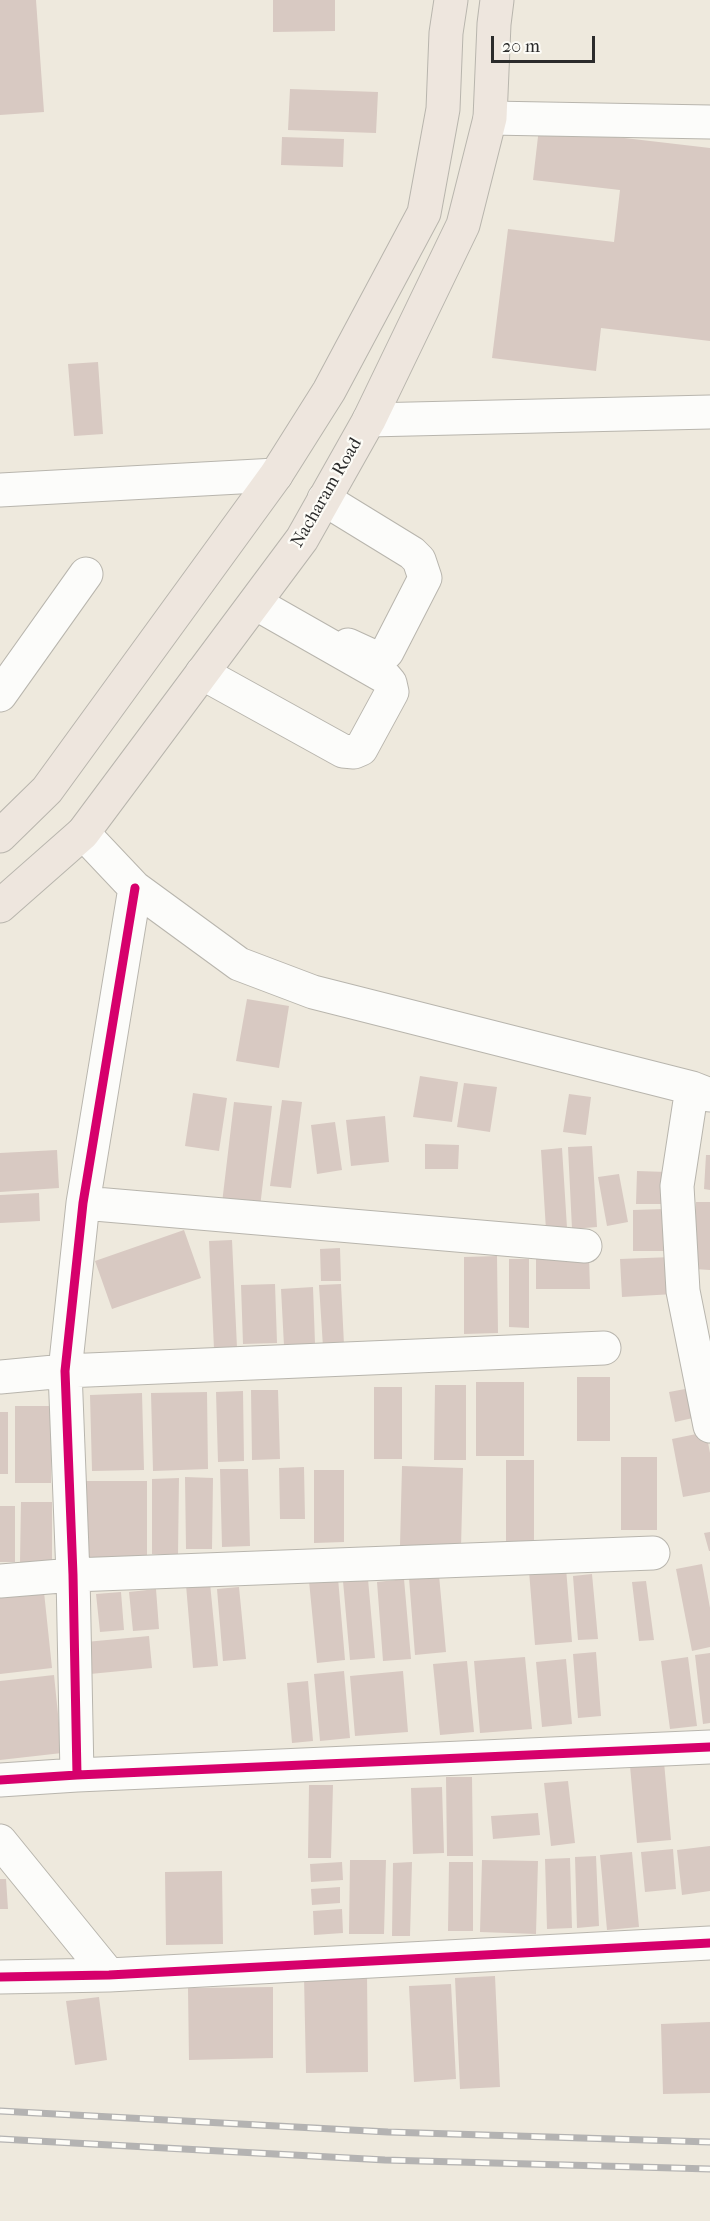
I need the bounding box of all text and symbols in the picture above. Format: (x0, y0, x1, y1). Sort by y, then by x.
scale bar (494, 24, 598, 62)
text: 20 m (502, 36, 540, 57)
street label: Nacharam Road (287, 434, 367, 552)

